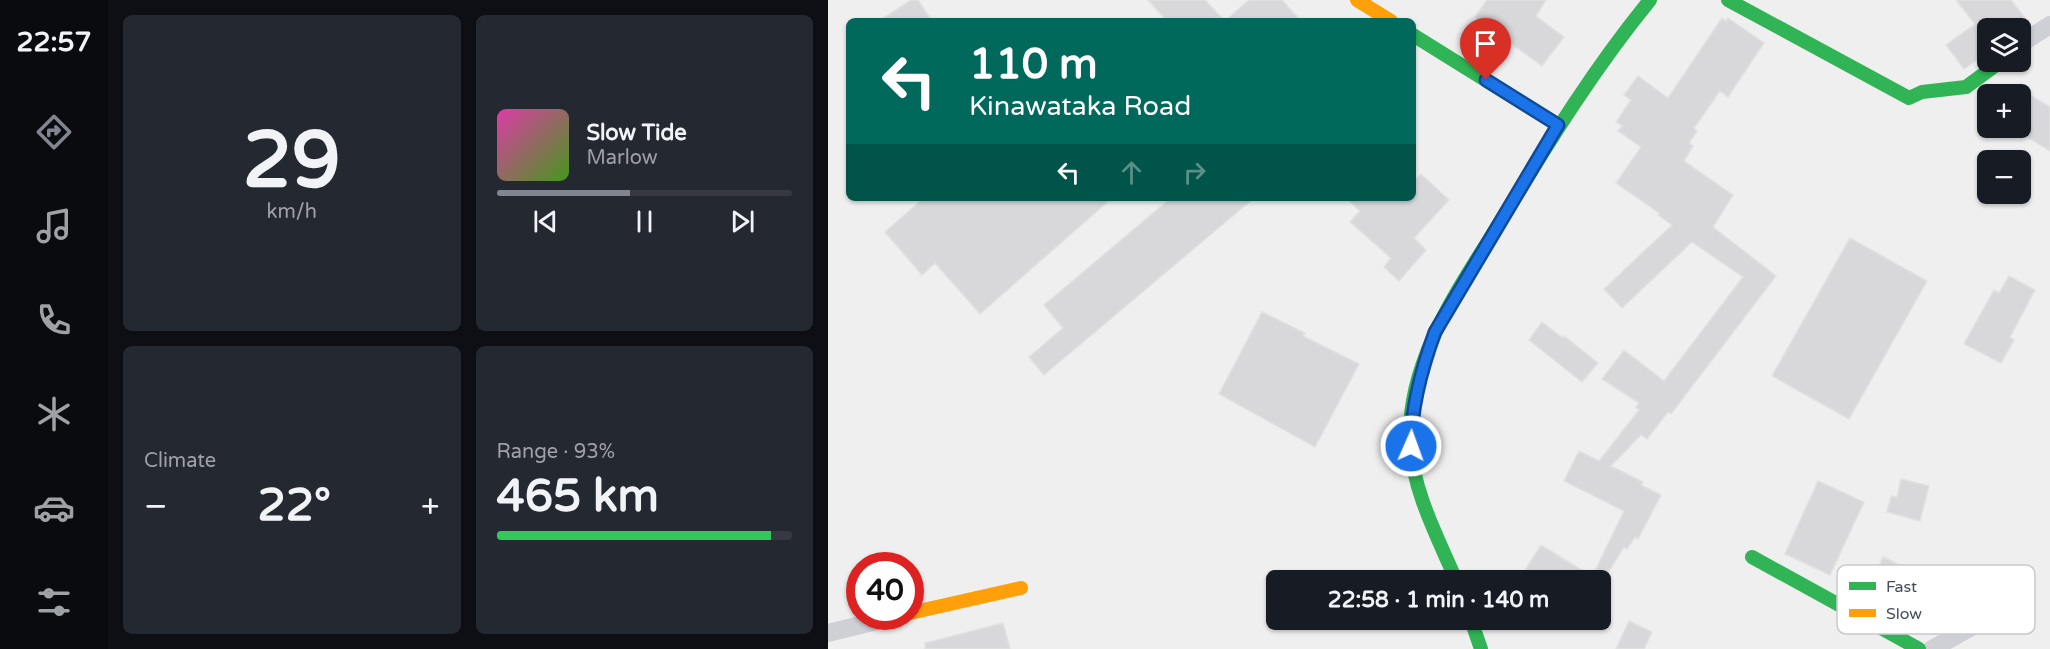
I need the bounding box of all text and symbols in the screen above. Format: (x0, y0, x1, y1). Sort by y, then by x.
pin (1460, 18, 1511, 80)
map controls (1977, 18, 2031, 204)
button: layers (1977, 18, 2031, 72)
text: 22:57 (17, 26, 91, 59)
icon: arrive (1469, 27, 1502, 60)
text: 110 m (969, 39, 1098, 90)
icon: left (870, 42, 948, 120)
button: + (1977, 84, 2031, 138)
text: Kinawataka Road (969, 90, 1191, 123)
icon: directions (33, 111, 75, 153)
text: 29 (243, 114, 341, 208)
text: Slow Tide (587, 120, 687, 146)
text: Marlow (587, 146, 658, 170)
button: − (1977, 150, 2031, 204)
icon: left (1052, 156, 1085, 189)
icon: ahead (1115, 156, 1148, 189)
icon: right (1178, 156, 1211, 189)
text: km/h (267, 200, 317, 224)
icon: music (33, 205, 75, 247)
icon: previous (529, 205, 562, 238)
icon: pause (628, 205, 661, 238)
icon: next (726, 205, 759, 238)
icon: phone (33, 299, 75, 341)
icon: climate (33, 393, 75, 435)
position arrow (1379, 414, 1443, 478)
text: Range · 93% (497, 440, 615, 464)
text: Climate (144, 449, 216, 473)
text: 465 km (497, 470, 659, 524)
text: 22° (257, 479, 331, 533)
icon: car (33, 487, 75, 529)
text: − (144, 487, 168, 526)
text: + (421, 487, 439, 526)
speed limit sign: 40 (846, 552, 924, 630)
legend (1837, 565, 2035, 634)
text: Fast (1886, 577, 1917, 597)
icon: filters (33, 581, 75, 623)
text: 22:58 · 1 min · 140 m (1328, 587, 1549, 613)
text: Slow (1886, 604, 1922, 624)

